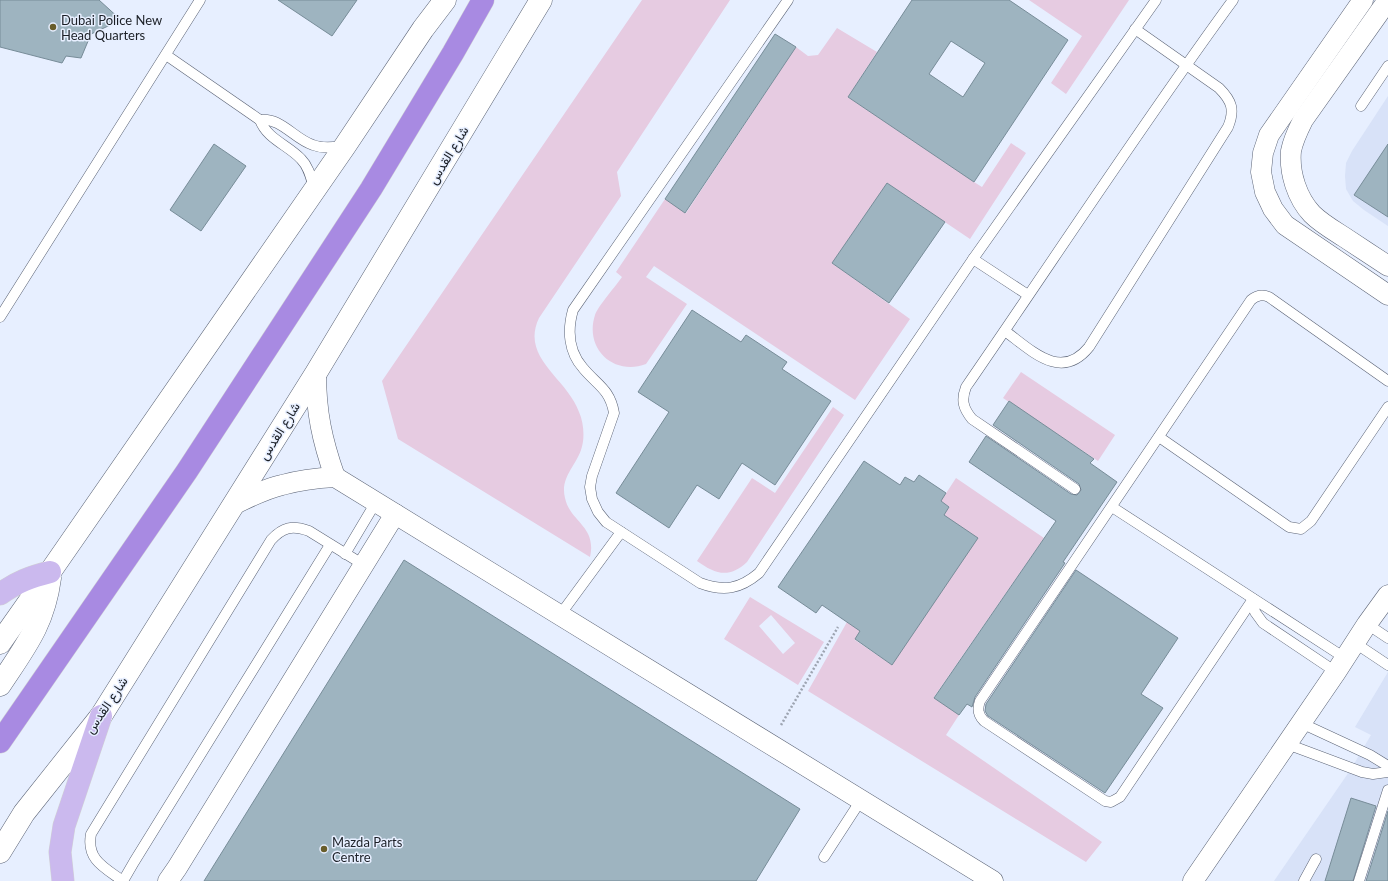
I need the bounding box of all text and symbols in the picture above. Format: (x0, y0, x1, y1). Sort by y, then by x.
place label: Dubai Police New Head Quarters (61, 12, 162, 43)
marker: Dubai Police New Head Quarters (48, 22, 58, 32)
street label: شارع القدس (424, 123, 473, 188)
street label: شارع القدس (255, 399, 305, 464)
street label: شارع القدس (81, 674, 132, 738)
place label: Mazda Parts Centre (332, 834, 403, 865)
marker: Mazda Parts Centre (319, 844, 329, 854)

